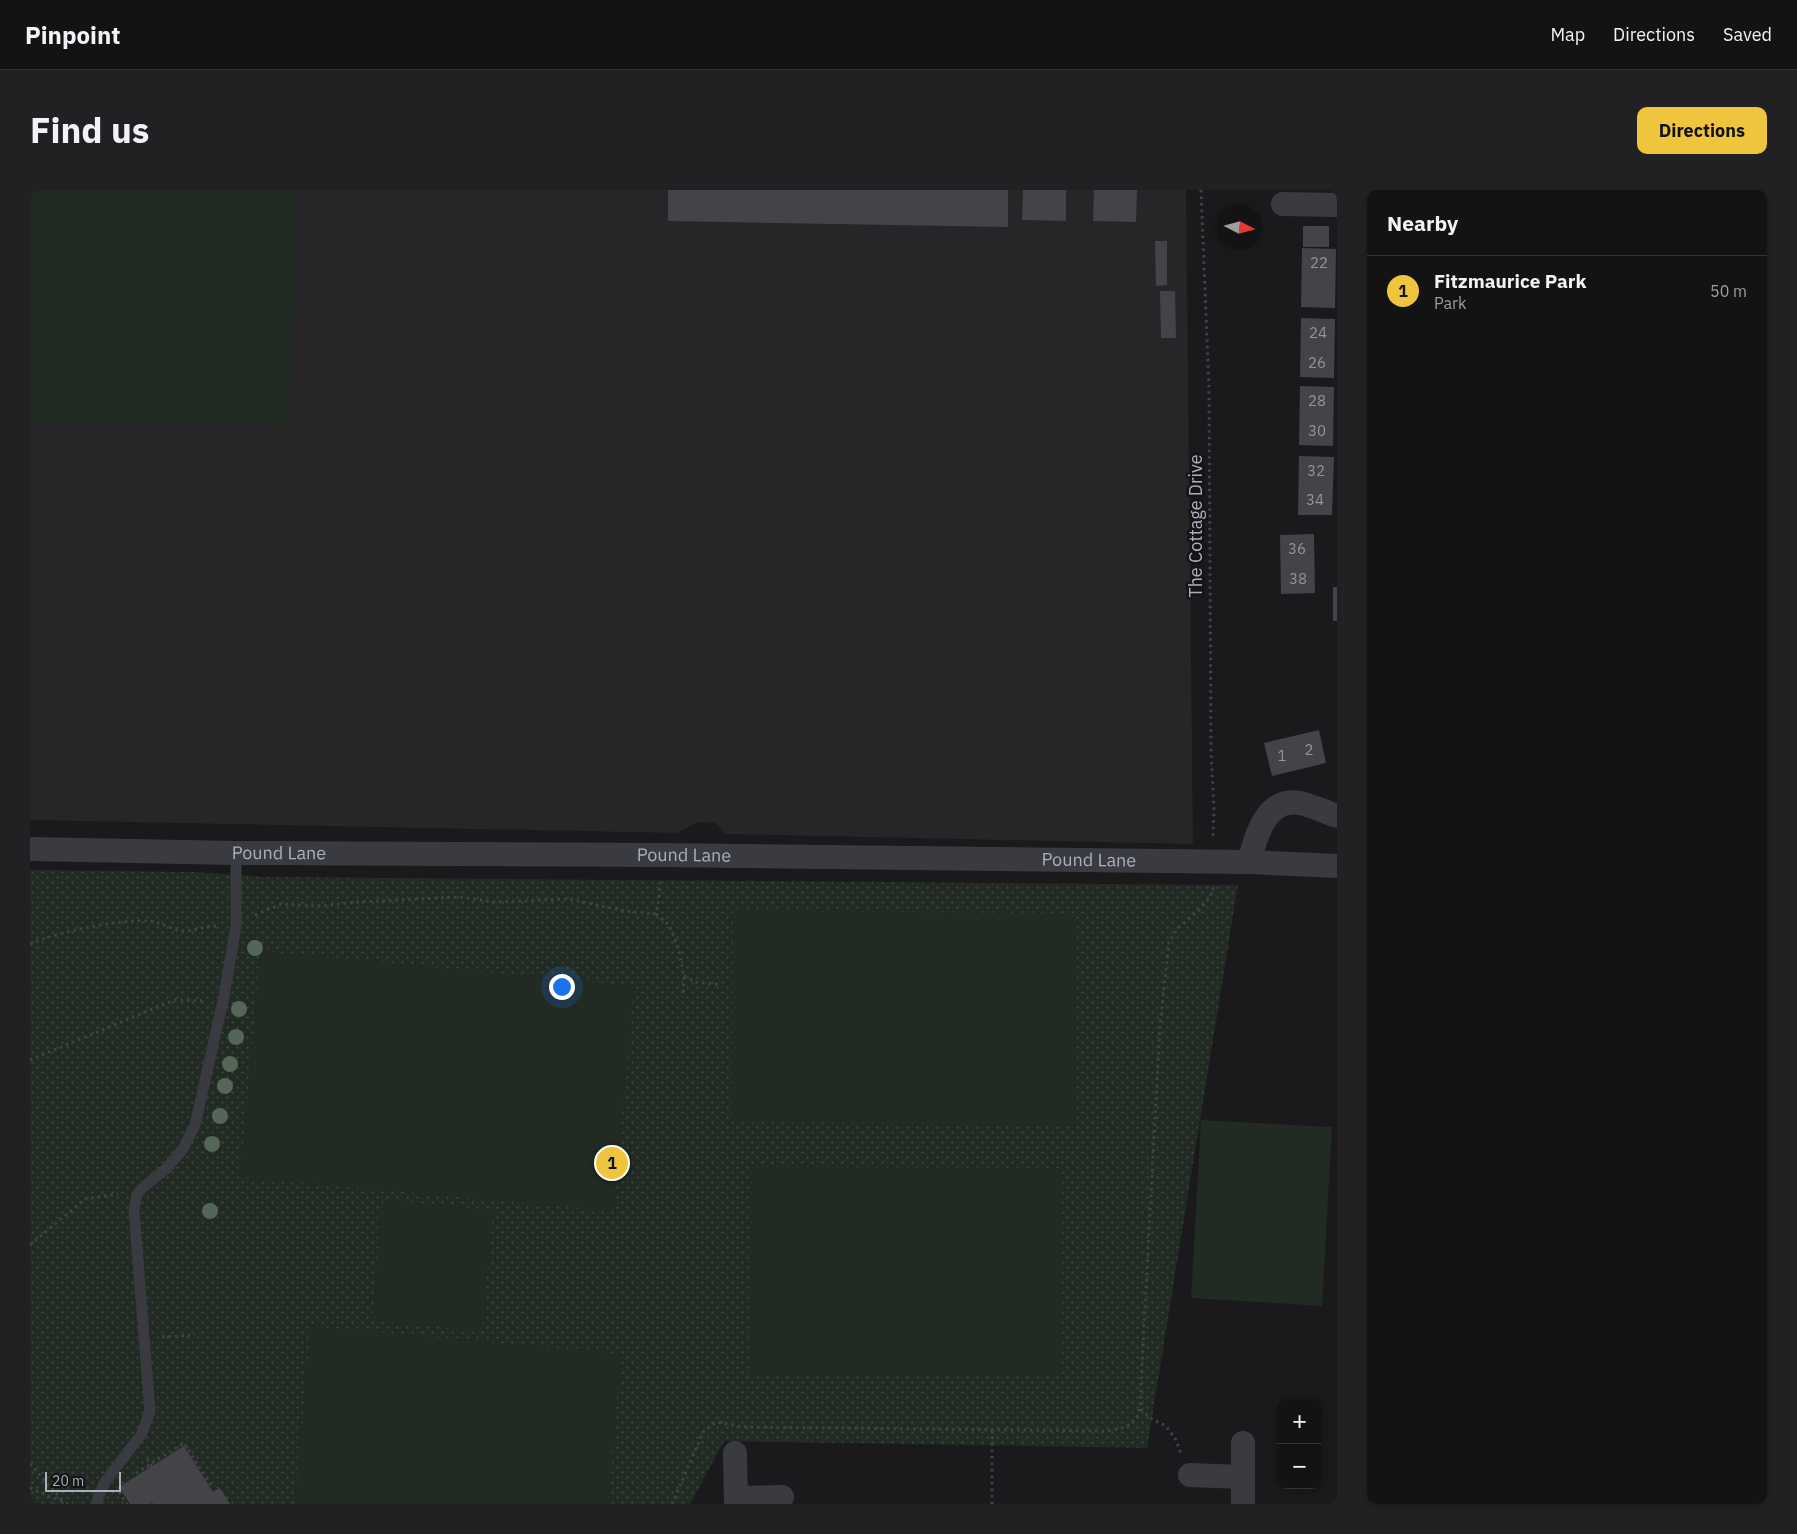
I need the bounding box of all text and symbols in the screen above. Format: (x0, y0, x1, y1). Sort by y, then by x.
text: Pinpoint (25, 19, 120, 51)
text: Map (1550, 23, 1585, 46)
text: Directions (1613, 23, 1695, 46)
text: Saved (1723, 23, 1772, 46)
text: Find us (30, 107, 149, 153)
button: Directions (1637, 107, 1767, 154)
north arrow (1217, 205, 1262, 250)
text: Nearby (1387, 209, 1458, 237)
house number: 22 (1310, 253, 1328, 272)
text: Fitzmaurice Park (1434, 269, 1586, 293)
text: 1 (1398, 281, 1408, 301)
text: 50 m (1710, 281, 1747, 301)
text: Park (1434, 293, 1466, 313)
house number: 24 (1309, 323, 1327, 342)
house number: 26 (1308, 353, 1326, 372)
house number: 28 (1308, 391, 1326, 410)
house number: 30 (1308, 421, 1326, 440)
street label: The Cottage Drive (1184, 454, 1207, 598)
house number: 32 (1307, 461, 1325, 480)
house number: 34 (1306, 490, 1324, 509)
house number: 36 (1288, 539, 1306, 558)
house number: 38 (1289, 569, 1307, 588)
house number: 2 (1304, 740, 1314, 759)
house number: 1 (1277, 746, 1287, 765)
street label: Pound Lane (232, 841, 326, 864)
street label: Pound Lane (637, 843, 731, 867)
street label: Pound Lane (1042, 848, 1136, 872)
your location (549, 974, 575, 1000)
pin: 1 (596, 1144, 628, 1182)
map controls (1277, 1399, 1322, 1489)
button: + (1277, 1399, 1322, 1444)
button: − (1277, 1444, 1322, 1489)
scale bar (45, 1469, 121, 1492)
text: 20 m (52, 1472, 84, 1490)

